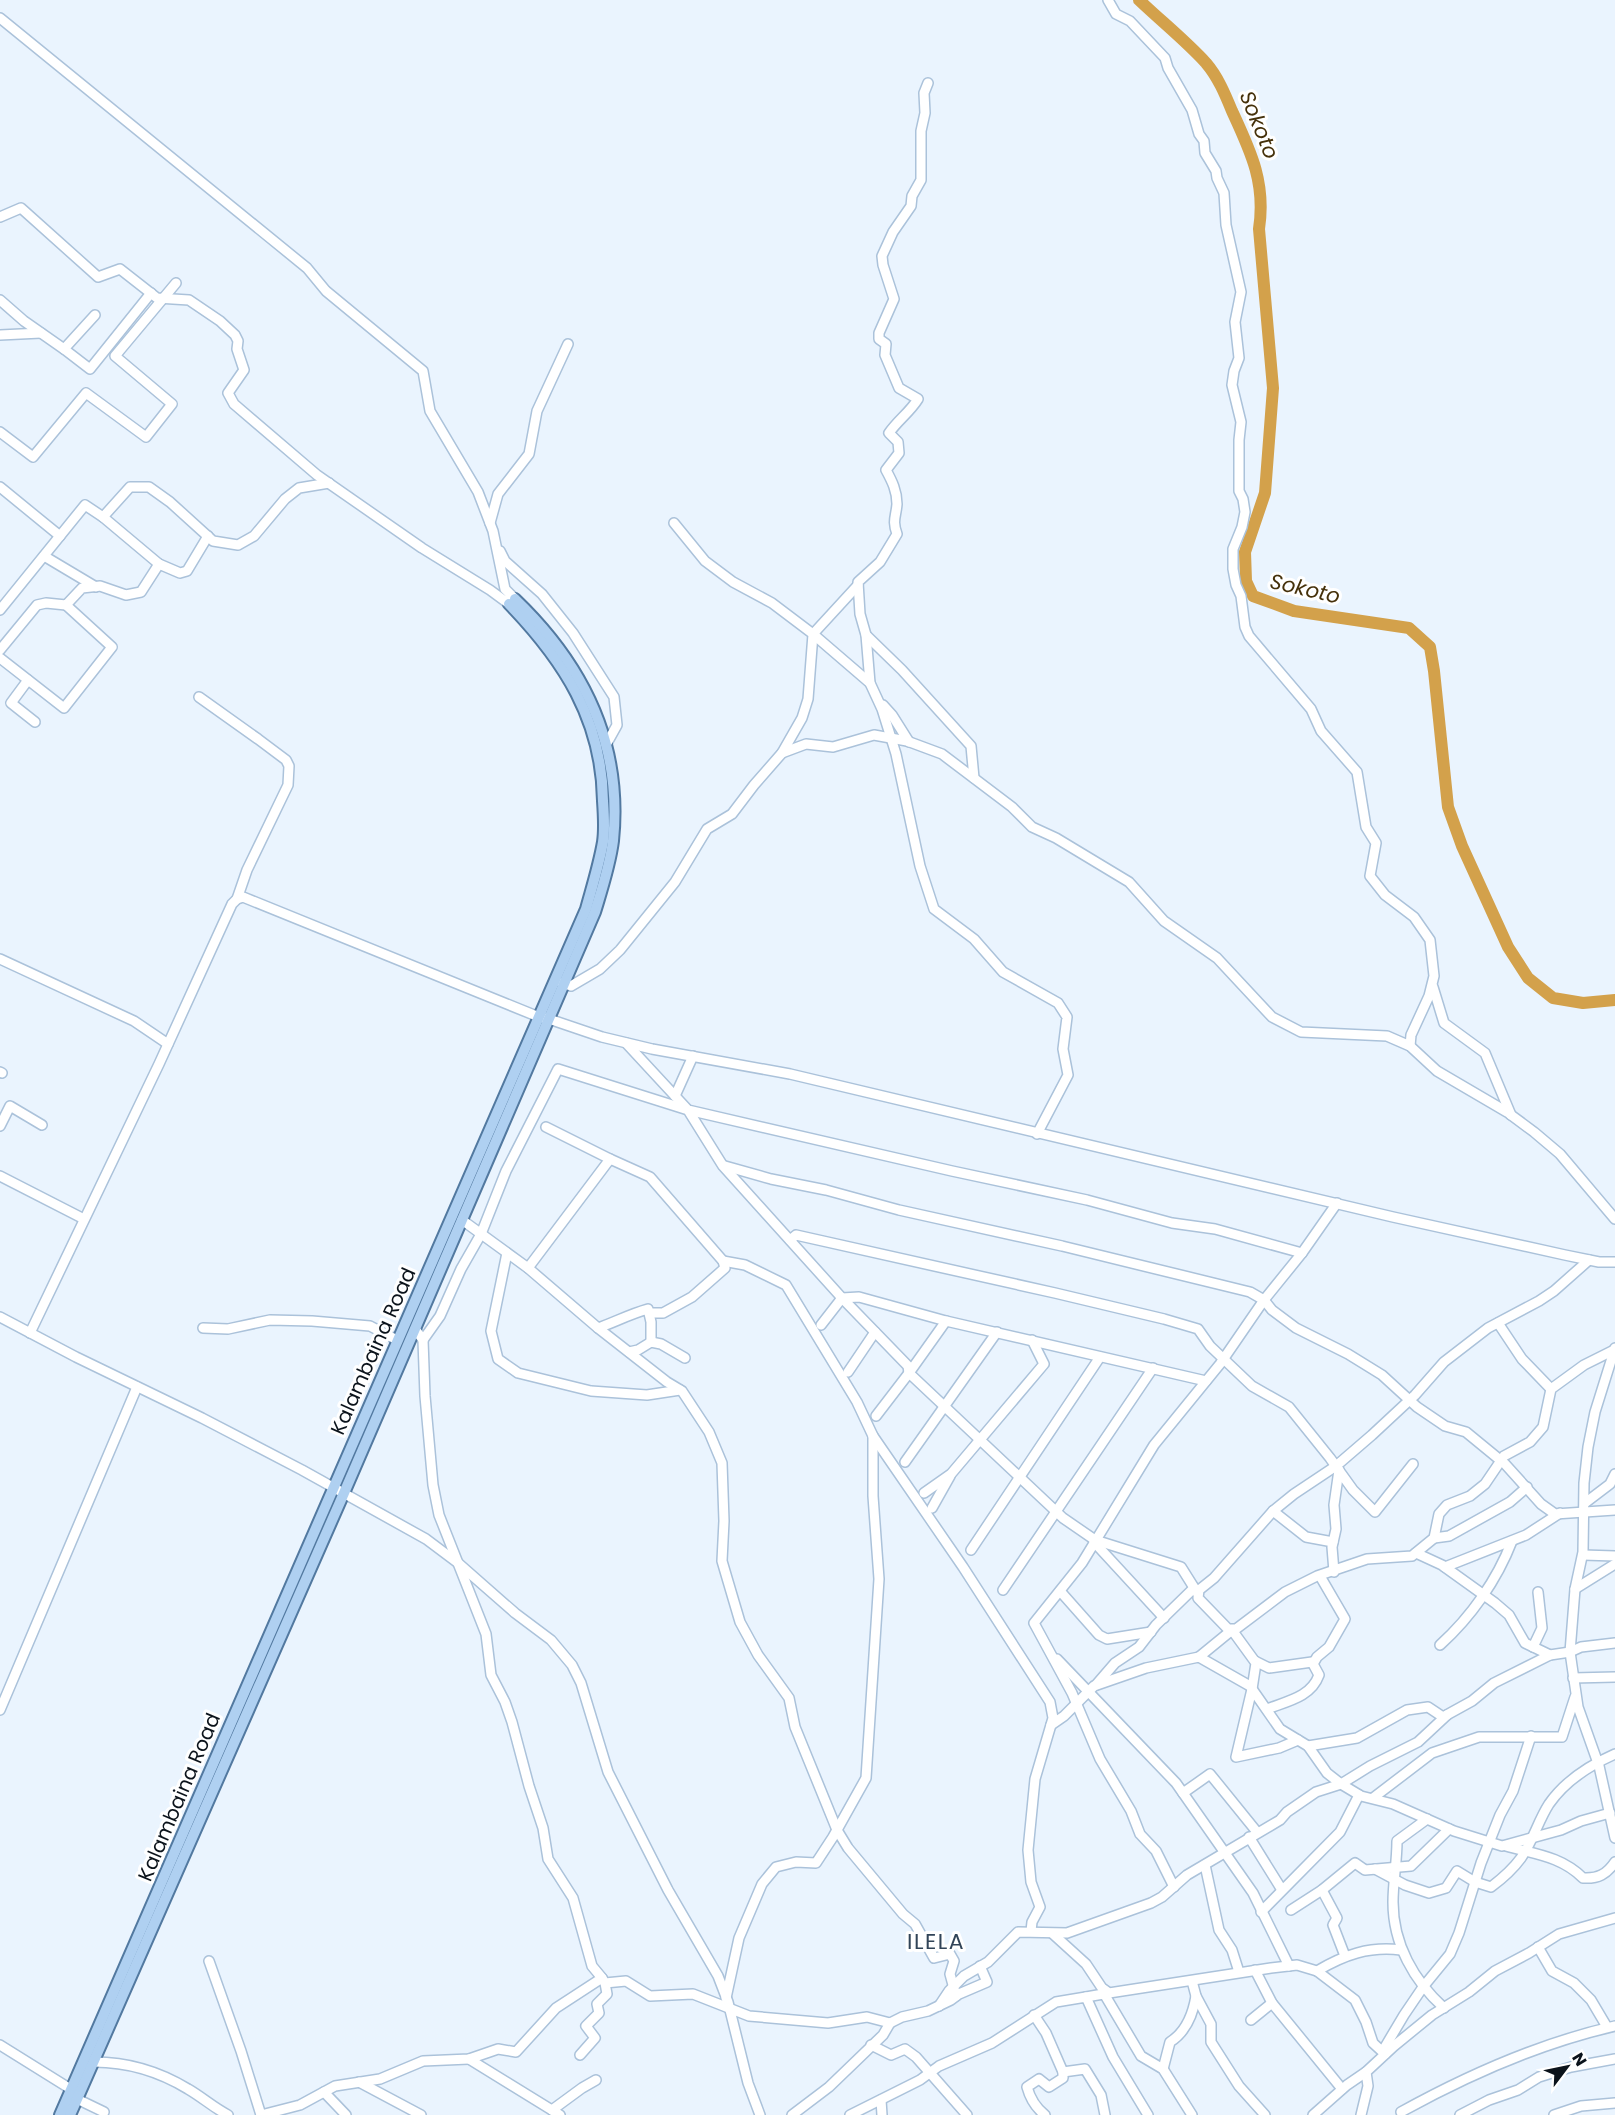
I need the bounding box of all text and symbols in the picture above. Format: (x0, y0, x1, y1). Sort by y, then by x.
water label: Sokoto (1233, 86, 1286, 163)
water label: Sokoto (1267, 566, 1343, 611)
street label: Kalambaina Road (324, 1263, 422, 1439)
street label: Kalambaina Road (131, 1709, 227, 1885)
district label: ILELA (907, 1926, 965, 1957)
north arrow (1537, 2037, 1597, 2097)
text: N (1566, 2048, 1592, 2071)

